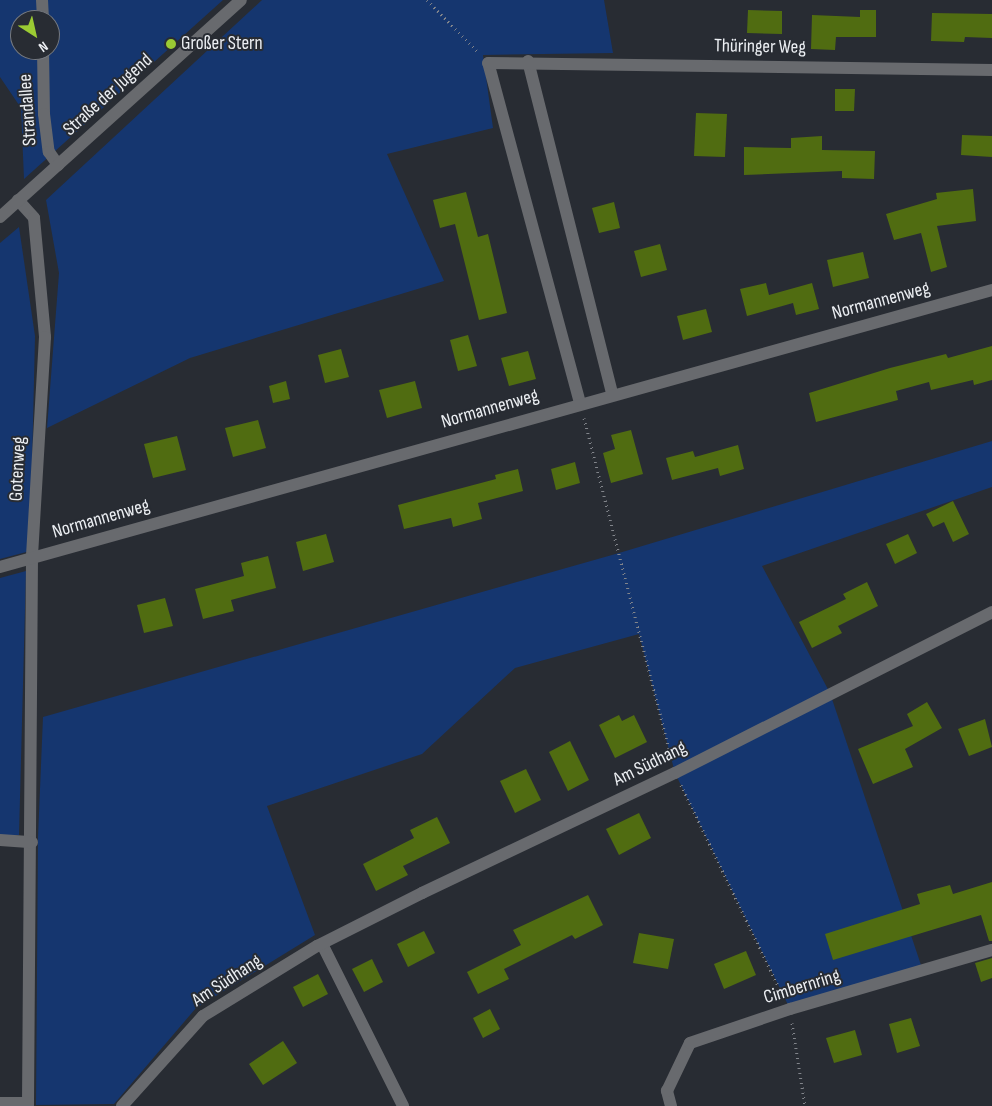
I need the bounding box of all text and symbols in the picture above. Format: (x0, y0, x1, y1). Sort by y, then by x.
north arrow (10, 10, 60, 60)
place label: Großer Stern (181, 33, 263, 55)
street label: Thüringer Weg (714, 35, 806, 59)
text: N (35, 38, 51, 56)
marker: Großer Stern (165, 38, 177, 50)
street label: Straße der Jugend (59, 49, 157, 141)
street label: Strandallee (14, 73, 42, 147)
street label: Normannenweg (830, 277, 932, 325)
street label: Normannenweg (439, 384, 541, 434)
street label: Gotenweg (5, 436, 31, 502)
street label: Normannenweg (50, 494, 152, 544)
street label: Am Südhang (610, 736, 690, 792)
street label: Am Südhang (188, 950, 266, 1012)
street label: Cimbernring (761, 965, 843, 1009)

